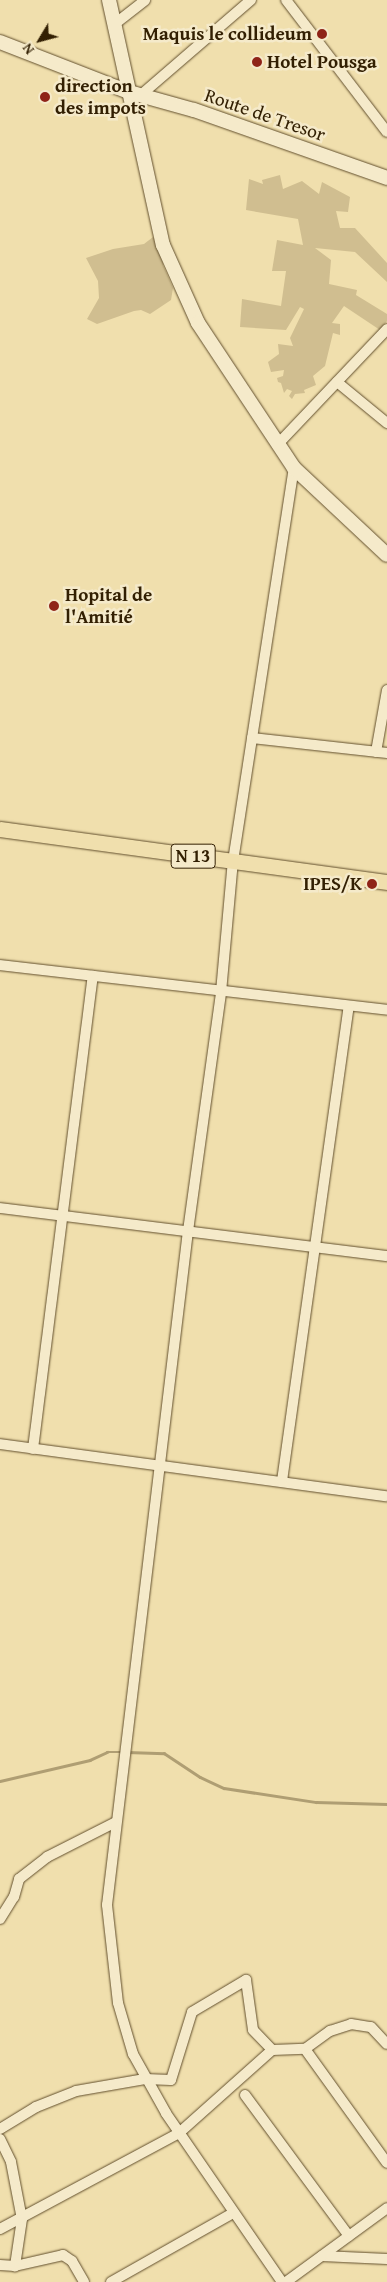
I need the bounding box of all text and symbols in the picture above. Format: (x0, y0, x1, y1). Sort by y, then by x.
north arrow (15, 15, 65, 65)
place label: Maquis le collideum (143, 23, 312, 45)
marker: Maquis le collideum (316, 28, 328, 40)
text: N (17, 39, 39, 59)
place label: Hotel Pousga (267, 51, 377, 73)
marker: Hotel Pousga (251, 56, 263, 68)
place label: direction des impots (55, 75, 146, 119)
street label: Route de Tresor (202, 84, 328, 146)
marker: direction des impots (39, 91, 51, 103)
place label: Hopital de l'Amitié (65, 584, 152, 628)
marker: Hopital de l'Amitié (47, 599, 61, 613)
road number: N 13 (170, 840, 216, 871)
place label: IPES/K (303, 873, 362, 895)
marker: IPES/K (366, 878, 378, 890)

